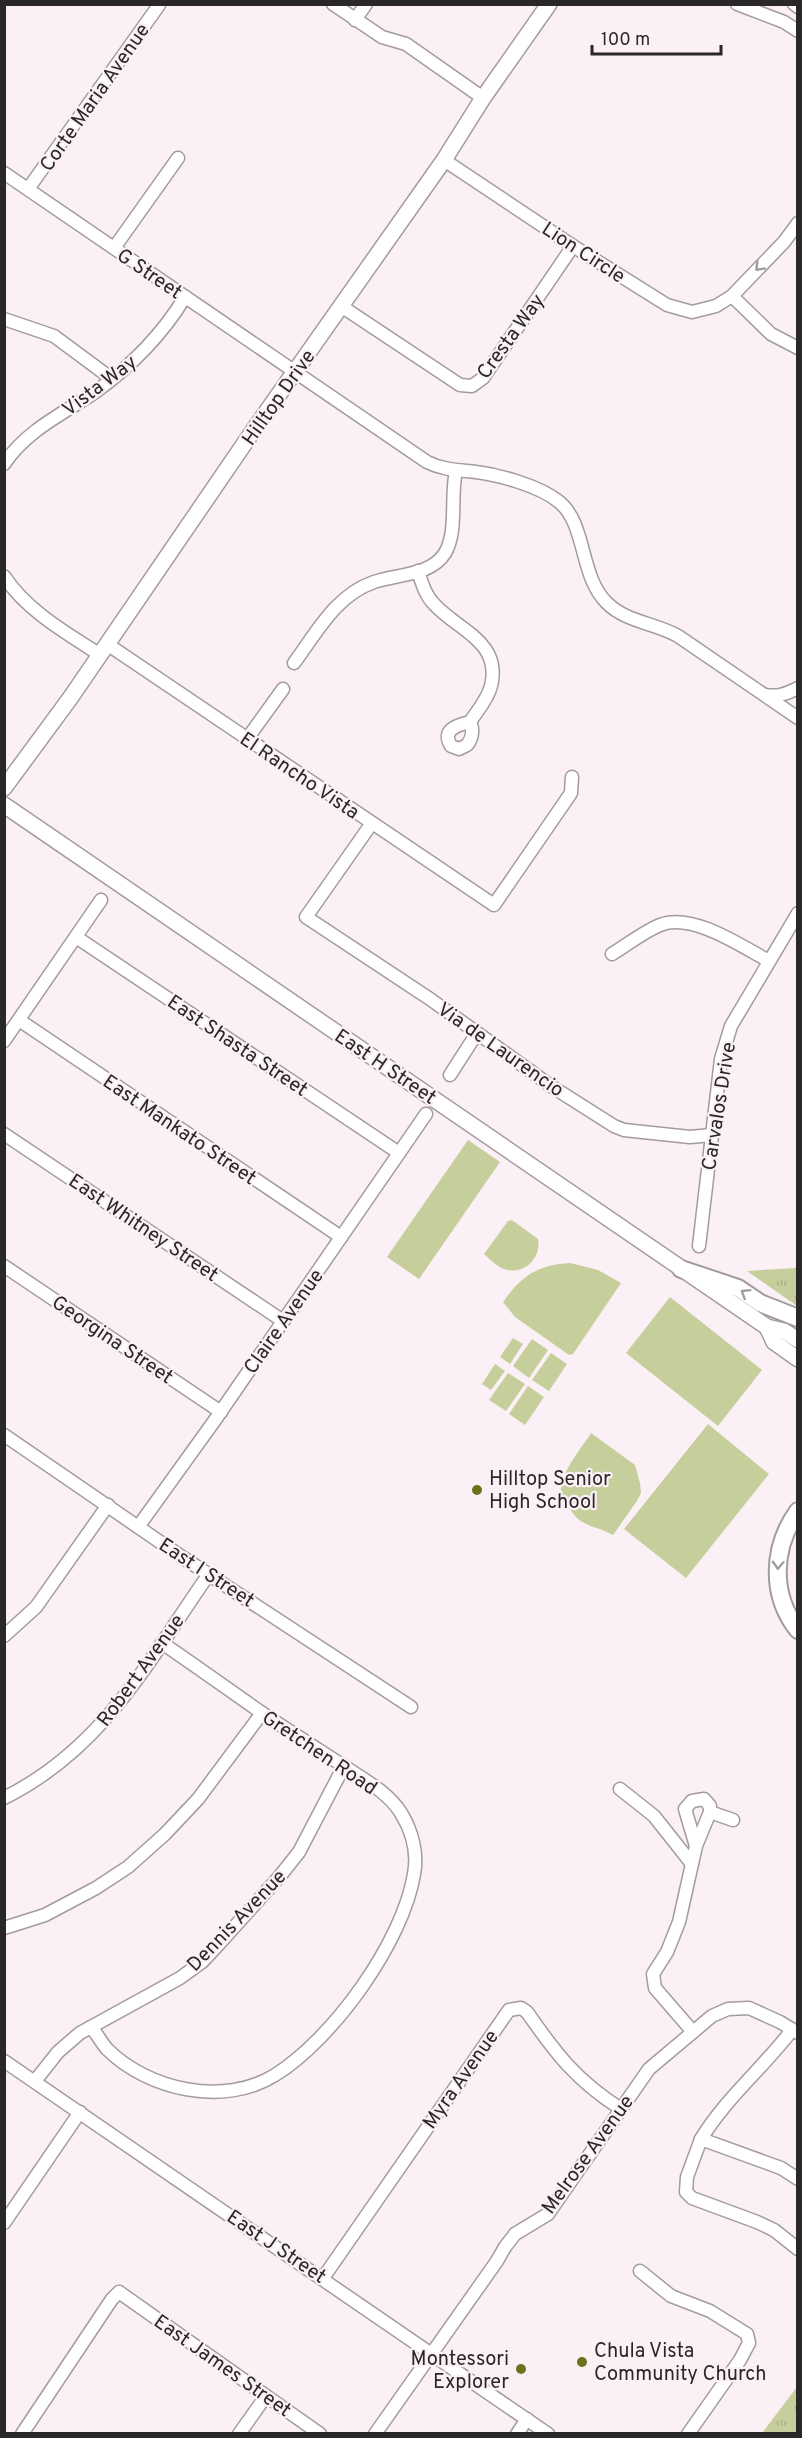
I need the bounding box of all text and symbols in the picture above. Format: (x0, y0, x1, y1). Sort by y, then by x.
scale bar (592, 18, 721, 56)
street label: Corte Maria Avenue (35, 19, 157, 177)
text: 100 m (601, 29, 650, 52)
street label: Lion Circle (536, 217, 630, 290)
street label: G Street (111, 243, 187, 306)
one-way arrow (756, 260, 767, 271)
street label: Cresta Way (472, 289, 551, 385)
street label: Hilltop Drive (237, 345, 322, 451)
street label: Vista Way (58, 350, 143, 423)
street label: El Rancho Vista (234, 727, 364, 826)
street label: East Shasta Street (161, 990, 312, 1103)
street label: Via de Laurencio (431, 997, 568, 1104)
street label: East H Street (329, 1024, 441, 1111)
street label: Carvalos Drive (697, 1040, 743, 1172)
street label: East Mankato Street (97, 1070, 261, 1192)
street label: East Whitney Street (63, 1169, 223, 1289)
street label: Claire Avenue (239, 1264, 330, 1380)
one-way arrow (741, 1289, 752, 1300)
street label: Georgina Street (46, 1290, 178, 1391)
place label: Hilltop Senior High School (489, 1467, 611, 1516)
marker: Hilltop Senior High School (470, 1483, 484, 1497)
street label: East I Street (153, 1533, 259, 1614)
one-way arrow (772, 1560, 785, 1569)
street label: Robert Avenue (92, 1610, 191, 1733)
street label: Gretchen Road (256, 1705, 382, 1802)
street label: Dennis Avenue (182, 1865, 293, 1978)
street label: Myra Avenue (418, 2025, 505, 2135)
street label: Melrose Avenue (537, 2090, 641, 2220)
street label: East J Street (221, 2205, 331, 2290)
street label: East James Street (148, 2309, 296, 2424)
place label: Chula Vista Community Church (594, 2339, 767, 2388)
place label: Montessori Explorer (411, 2347, 509, 2396)
marker: Chula Vista Community Church (575, 2355, 589, 2369)
marker: Montessori Explorer (514, 2362, 528, 2376)

